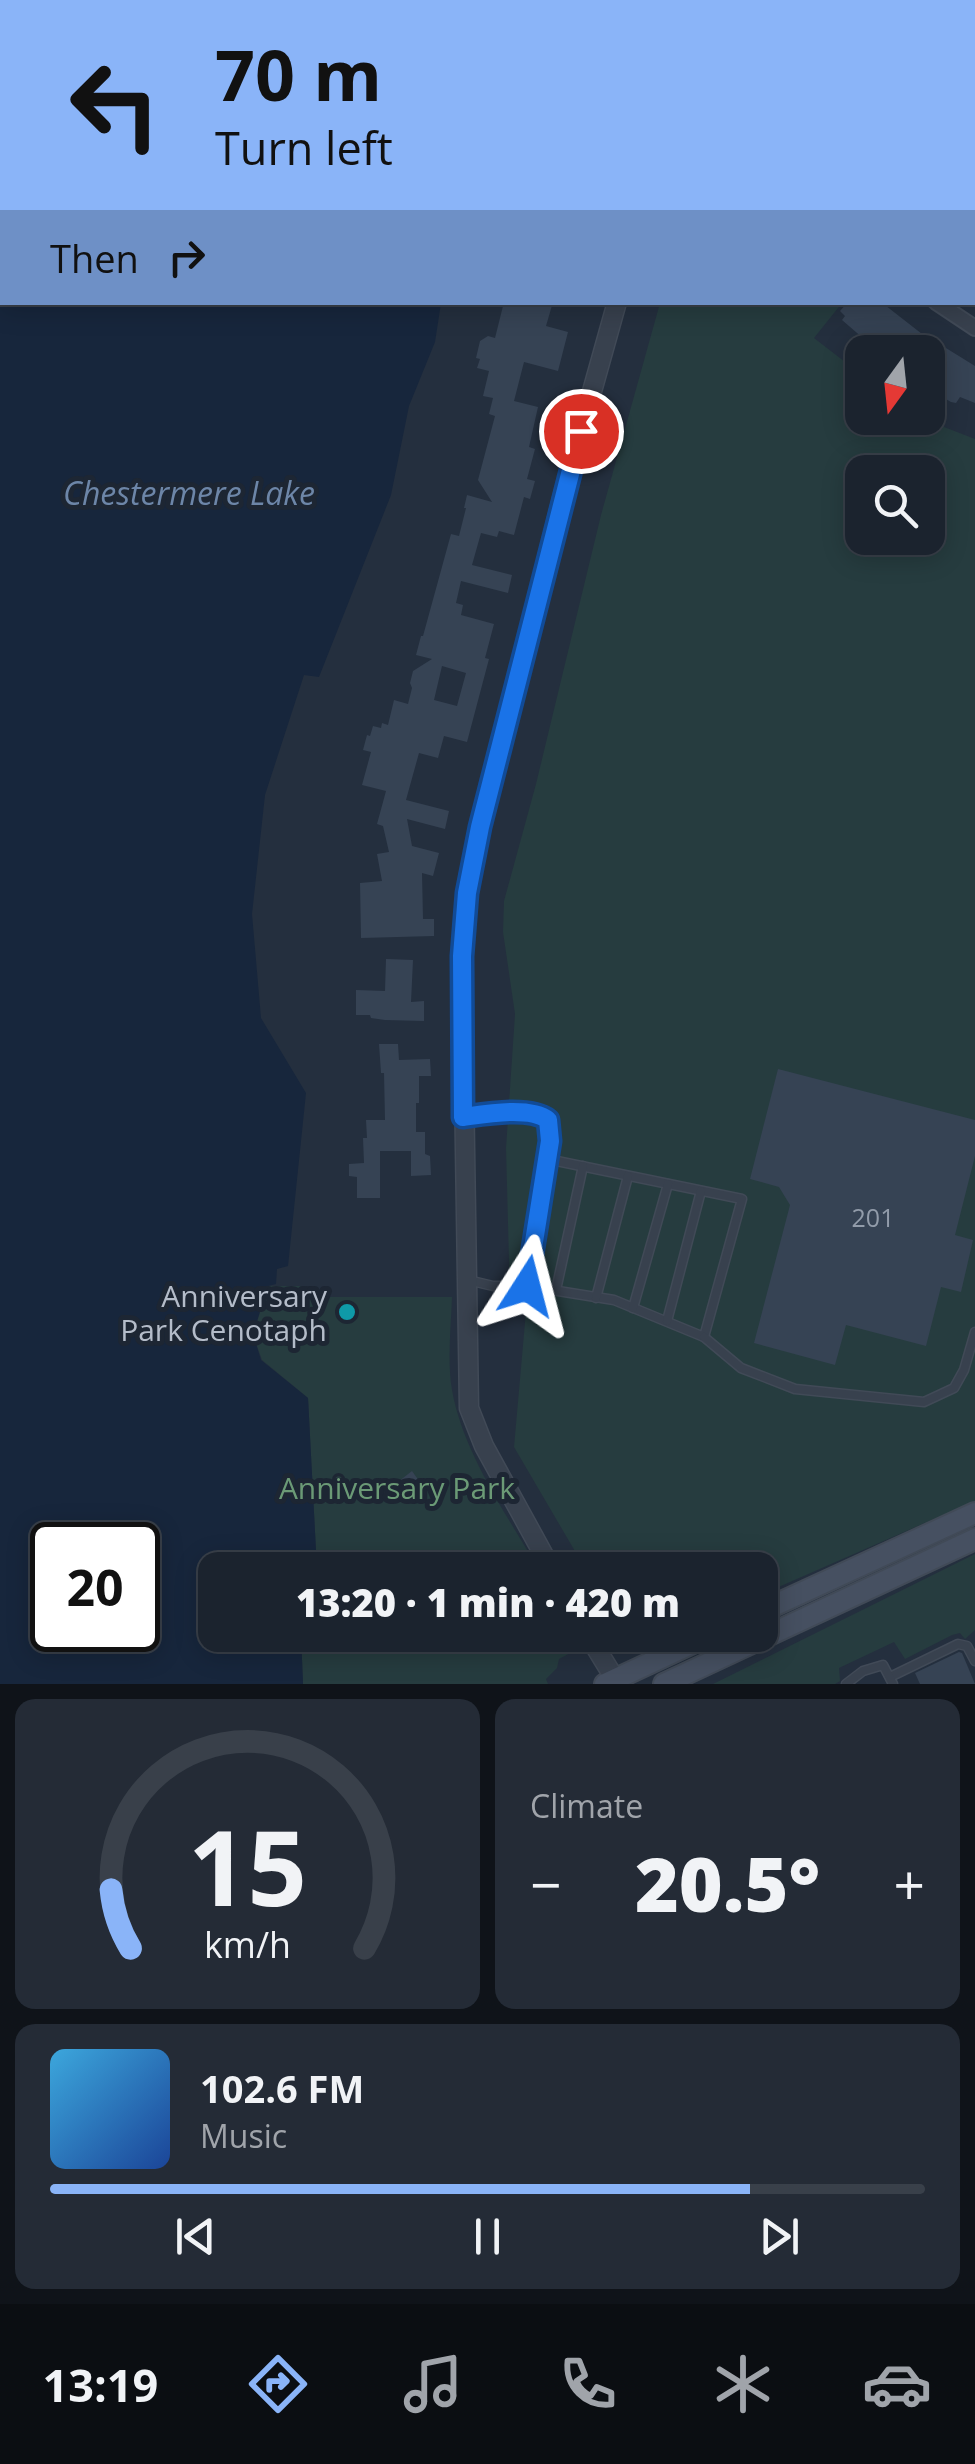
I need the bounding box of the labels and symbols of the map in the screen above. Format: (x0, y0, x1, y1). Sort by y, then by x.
north arrow (845, 335, 945, 435)
pin (539, 389, 624, 474)
water label: Chestermere Lake (63, 471, 315, 514)
house number: 201 (852, 1200, 894, 1234)
position arrow (475, 1234, 579, 1338)
place label: Anniversary Park Cenotaph (120, 1275, 328, 1350)
marker: Anniversary Park Cenotaph (336, 1301, 358, 1323)
park label: Anniversary Park (279, 1467, 515, 1508)
speed limit sign: 20 (30, 1522, 160, 1652)

